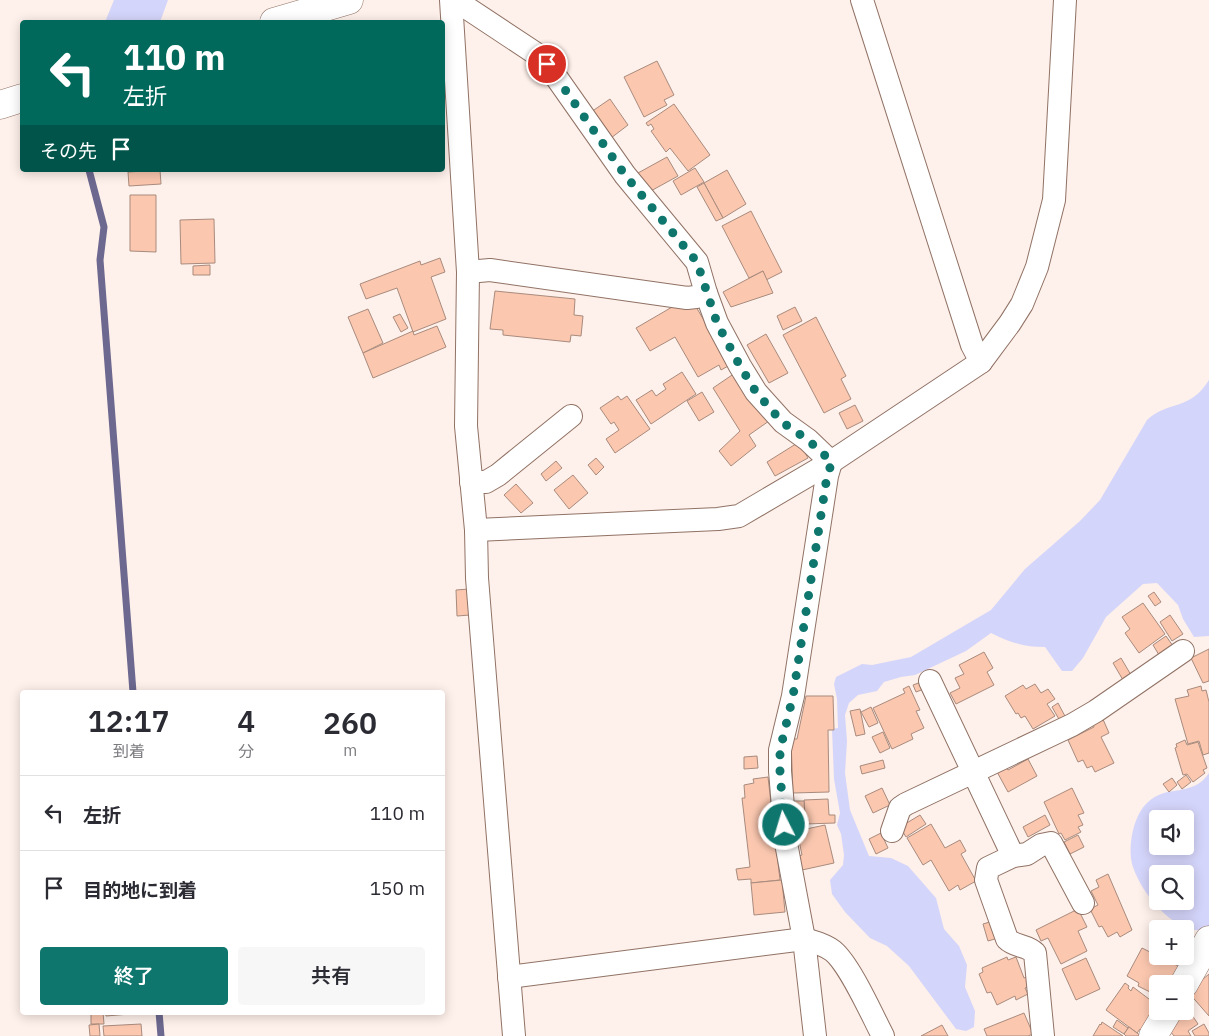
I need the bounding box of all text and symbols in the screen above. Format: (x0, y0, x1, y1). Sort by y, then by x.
text: 110 m (123, 34, 226, 80)
icon: left (40, 40, 105, 105)
pin (526, 43, 568, 85)
icon: arrive (533, 50, 561, 78)
text: 左折 (123, 81, 167, 110)
icon: arrive (107, 135, 135, 163)
text: その先 (40, 139, 97, 163)
text: 12:17 (88, 701, 169, 740)
text: 4 (237, 701, 255, 740)
text: 260 (323, 703, 377, 742)
text: m (343, 740, 357, 760)
text: 到着 (113, 741, 145, 761)
text: 分 (238, 741, 254, 761)
position arrow (757, 798, 809, 850)
icon: left (40, 799, 68, 827)
text: 110 m (370, 801, 425, 825)
text: 左折 (83, 803, 121, 827)
map controls (1149, 810, 1194, 1020)
button: sound (1149, 810, 1194, 855)
button: search (1149, 865, 1194, 910)
icon: arrive (40, 874, 68, 902)
text: 150 m (370, 876, 425, 900)
text: 目的地に到着 (83, 878, 197, 902)
button: + (1149, 920, 1194, 965)
button: 終了 (40, 947, 228, 1005)
button: 共有 (238, 947, 425, 1005)
button: − (1149, 975, 1194, 1020)

